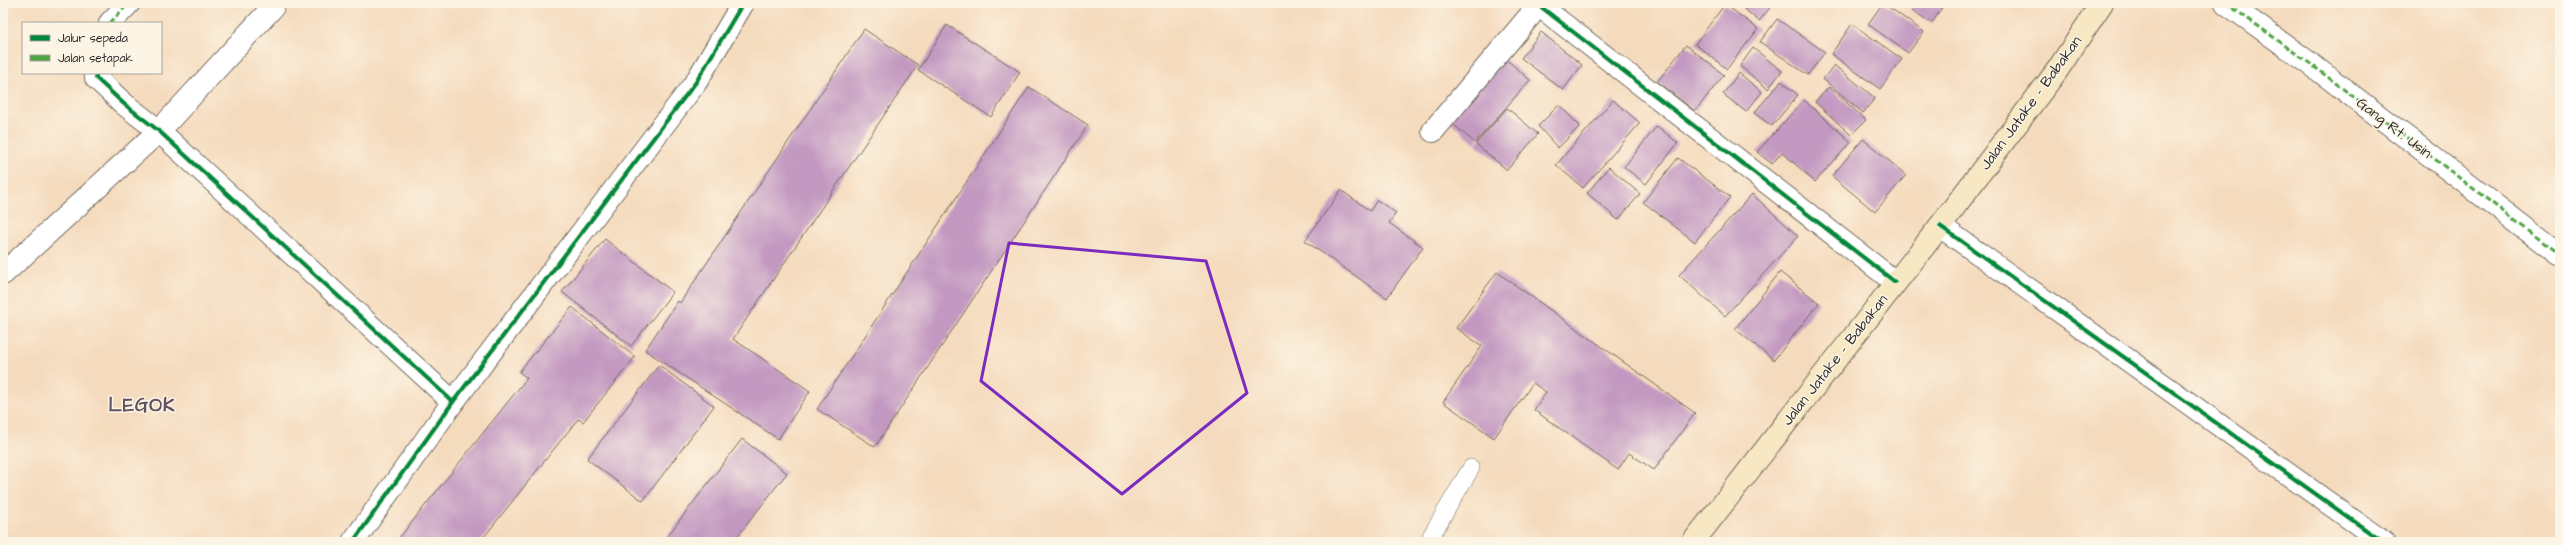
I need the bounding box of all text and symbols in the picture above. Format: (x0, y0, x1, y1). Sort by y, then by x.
legend (22, 22, 162, 74)
text: Jalur sepeda (58, 30, 128, 47)
street label: Jalan Jatake - Babakan (1975, 31, 2087, 174)
text: Jalan setapak (58, 50, 134, 67)
street label: Gang Rt. Usin (2351, 93, 2437, 165)
street label: Jalan Jatake - Babakan (1777, 290, 1893, 430)
district label: LEGOK (109, 392, 175, 419)

